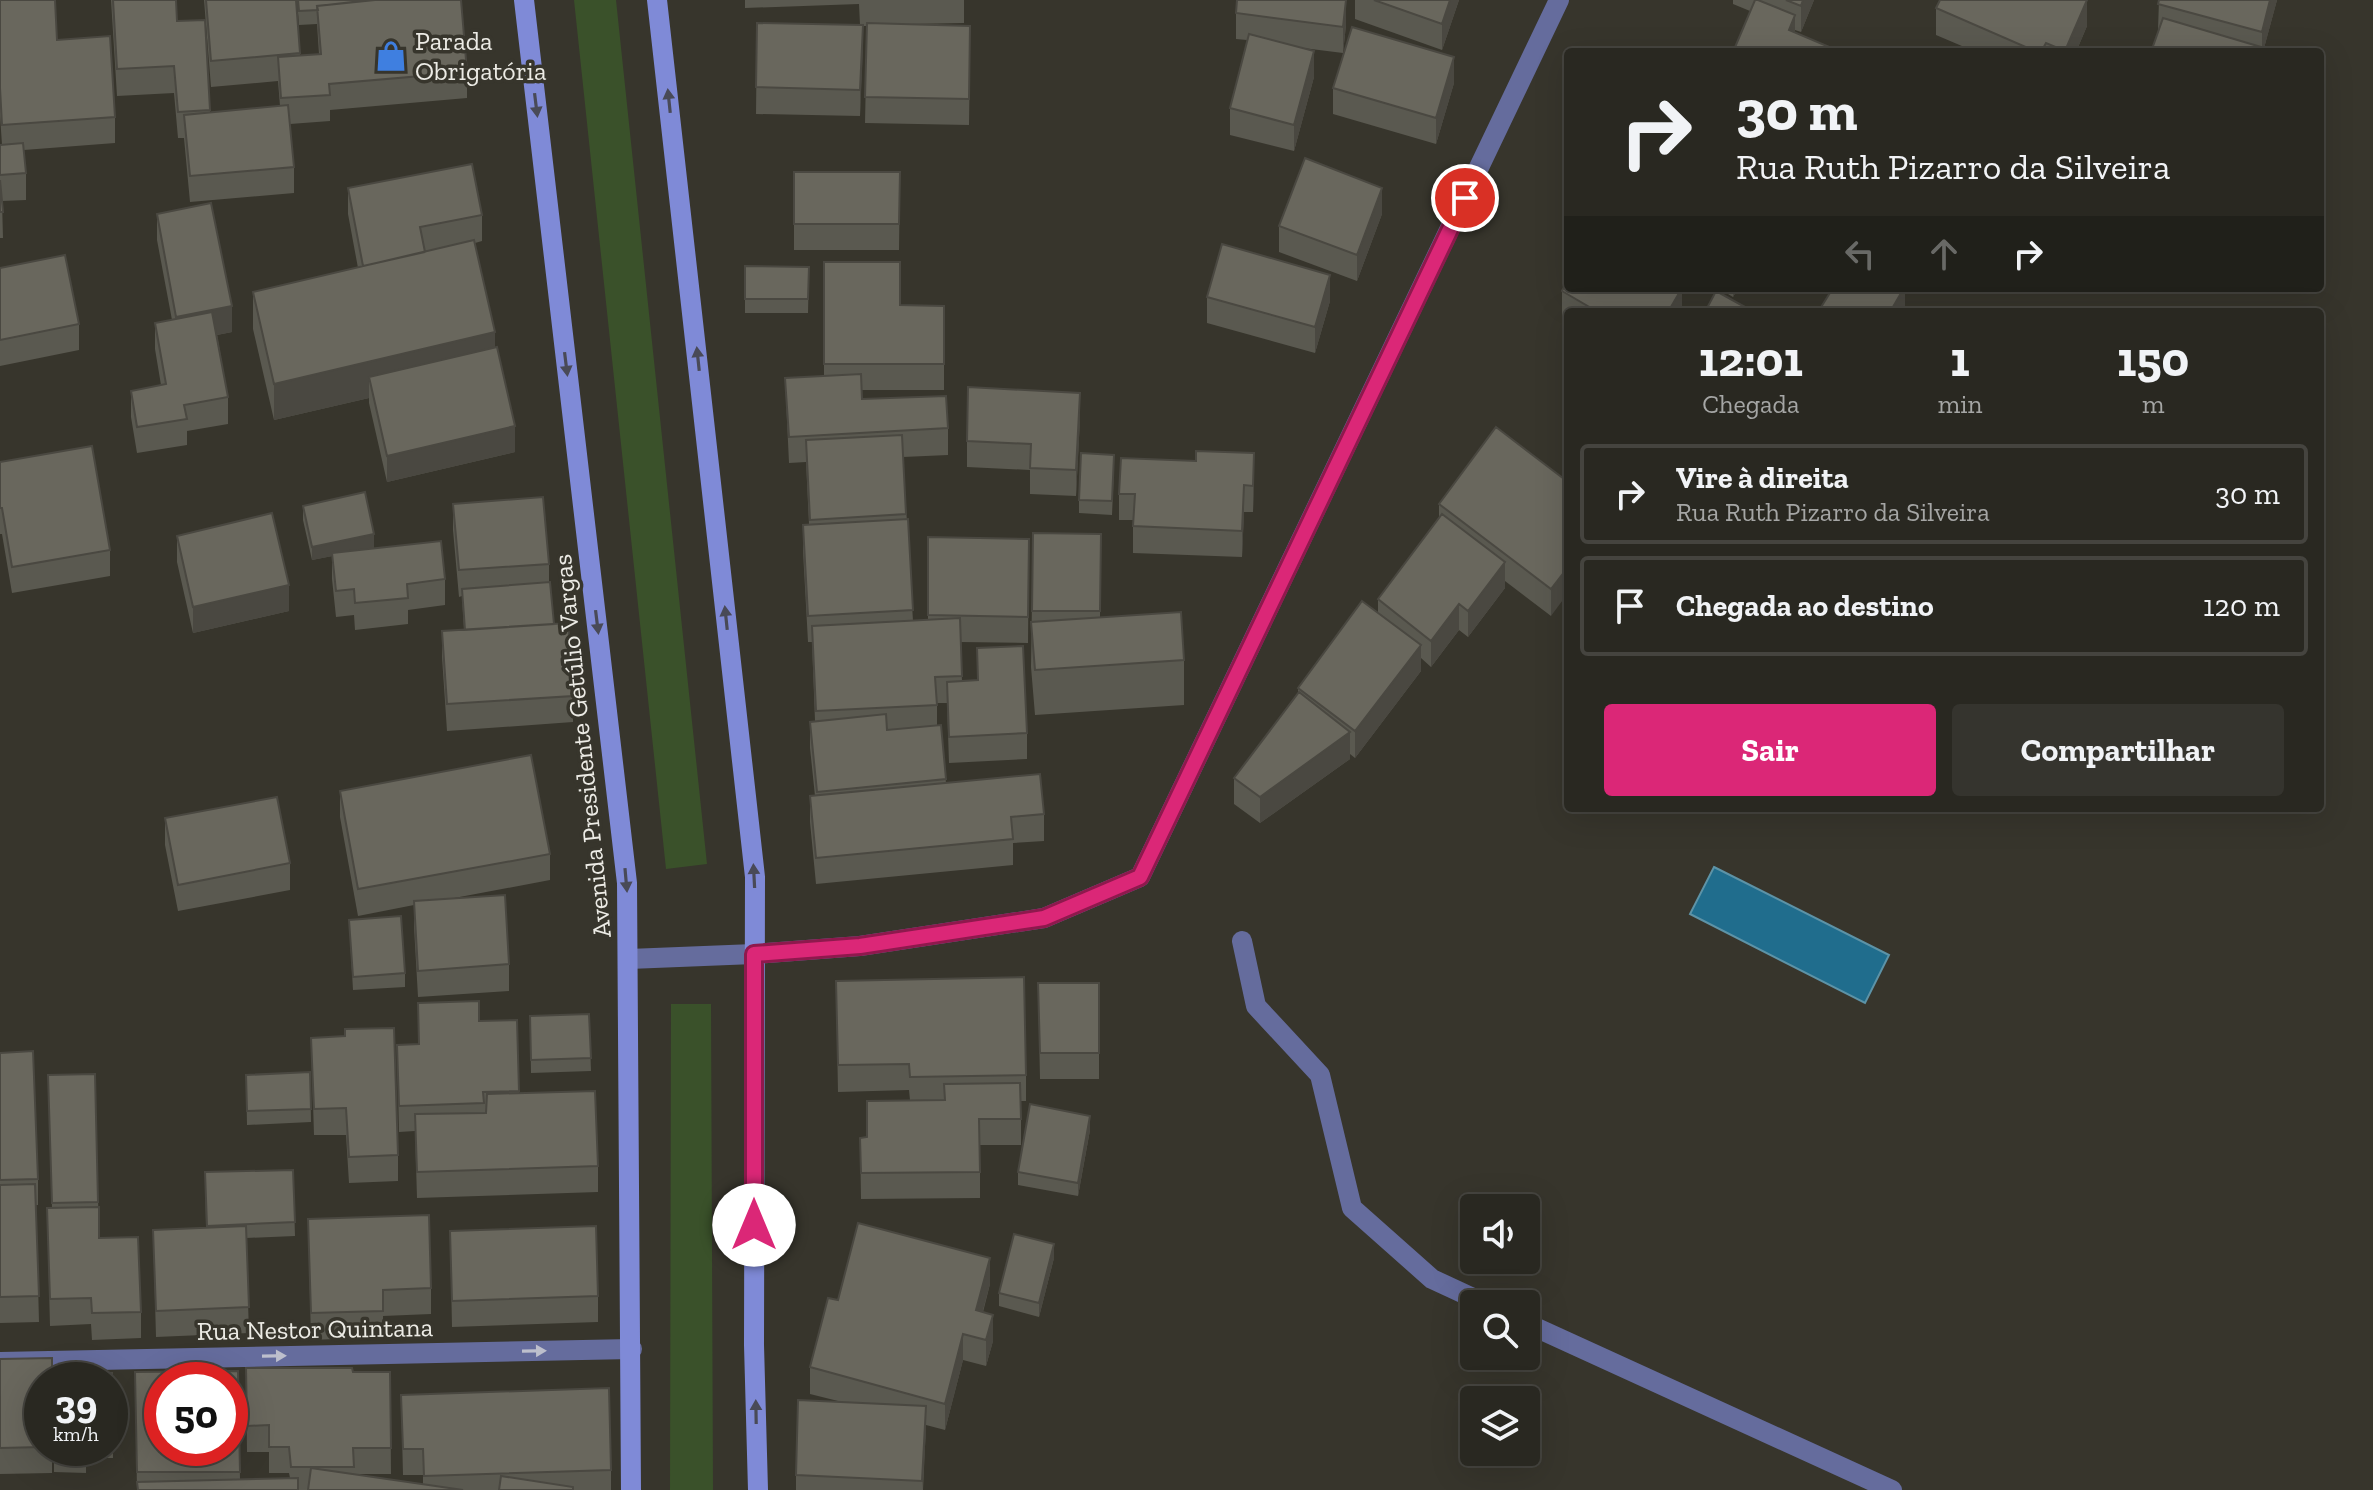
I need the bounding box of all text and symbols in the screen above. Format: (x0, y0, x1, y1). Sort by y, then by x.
place label: Parada Obrigatória (415, 25, 547, 87)
shop icon: Parada Obrigatória (374, 39, 408, 73)
text: 30 m (1736, 77, 1858, 144)
icon: right (1604, 80, 1708, 184)
one-way arrow (662, 88, 675, 113)
one-way arrow (530, 93, 543, 118)
text: Rua Ruth Pizarro da Silveira (1736, 145, 2170, 188)
pin (1431, 164, 1499, 232)
icon: arrive (1443, 176, 1487, 220)
icon: left (1838, 232, 1882, 276)
icon: ahead (1922, 232, 1966, 276)
icon: right (2006, 232, 2050, 276)
text: 12:01 (1699, 331, 1803, 388)
text: 1 (1950, 331, 1970, 388)
text: 150 (2117, 331, 2189, 388)
one-way arrow (691, 346, 704, 371)
one-way arrow (560, 351, 573, 376)
text: Chegada (1702, 388, 1799, 420)
text: min (1938, 388, 1982, 420)
text: m (2142, 388, 2164, 420)
text: Vire à direita (1676, 460, 1849, 496)
icon: right (1608, 472, 1652, 516)
text: 30 m (2215, 476, 2280, 512)
text: Rua Ruth Pizarro da Silveira (1676, 496, 1990, 528)
street label: Avenida Presidente Getúlio Vargas (546, 553, 618, 939)
icon: arrive (1608, 584, 1652, 628)
text: Chegada ao destino (1676, 588, 1934, 624)
text: 120 m (2203, 588, 2280, 624)
one-way arrow (720, 605, 733, 630)
one-way arrow (590, 610, 603, 635)
button: Sair (1604, 704, 1936, 796)
button: Compartilhar (1952, 704, 2284, 796)
one-way arrow (748, 863, 761, 888)
one-way arrow (620, 868, 633, 893)
position arrow (712, 1183, 796, 1267)
map controls (1460, 1194, 1540, 1466)
button: sound (1460, 1194, 1540, 1274)
button: search (1460, 1290, 1540, 1370)
street label: Rua Nestor Quintana (197, 1311, 434, 1347)
one-way arrow (522, 1344, 547, 1357)
one-way arrow (262, 1350, 287, 1362)
speed limit sign: 50 (144, 1362, 248, 1466)
text: 39 (55, 1380, 97, 1428)
button: layers (1460, 1386, 1540, 1466)
one-way arrow (750, 1399, 762, 1424)
text: km/h (53, 1422, 99, 1446)

